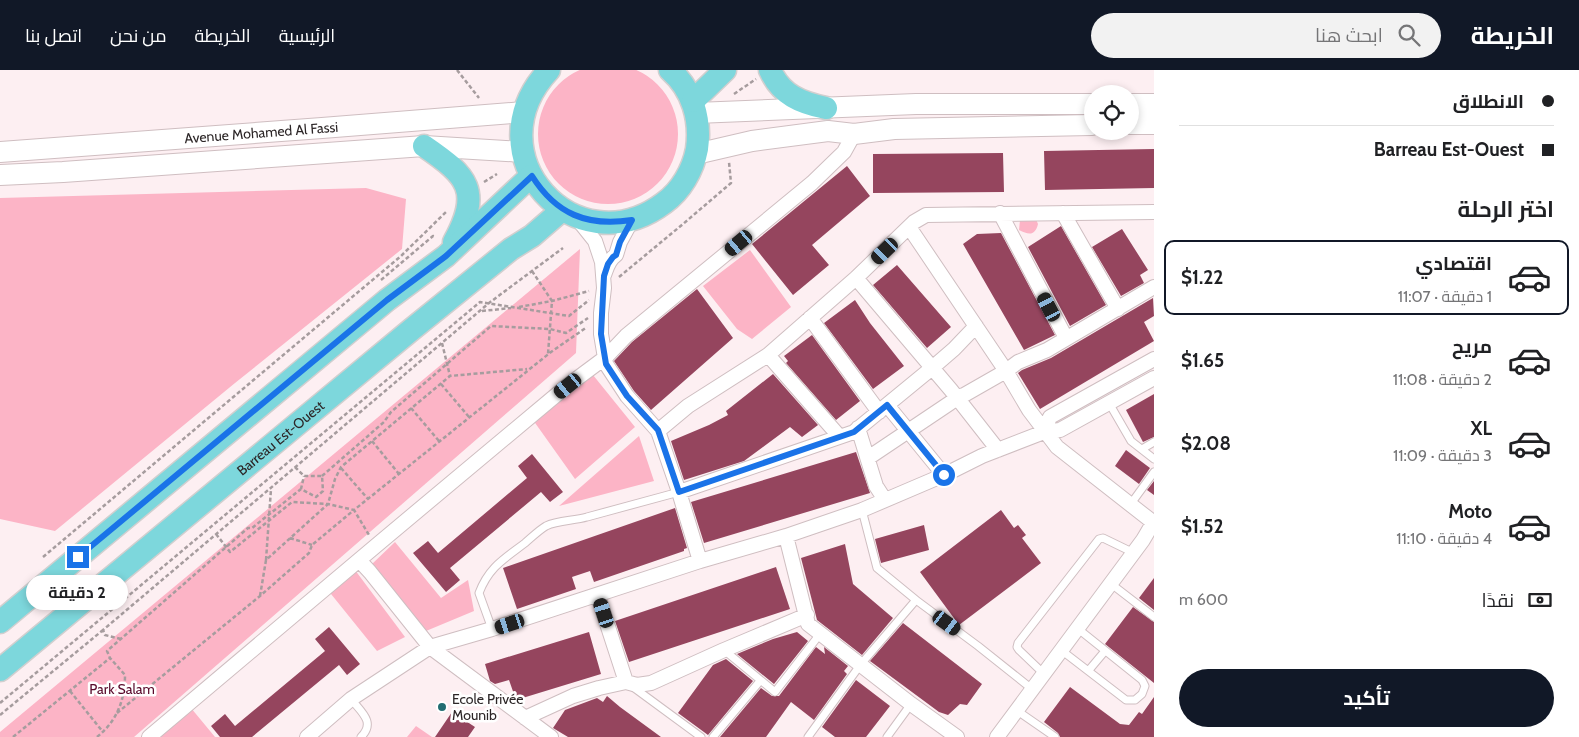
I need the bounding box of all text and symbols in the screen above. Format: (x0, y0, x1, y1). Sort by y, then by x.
search box (1091, 13, 1441, 58)
icon: search (1395, 21, 1423, 49)
text: الخريطة (1471, 21, 1554, 50)
text: ابحث هنا (1315, 24, 1383, 47)
text: اتصل بنا (25, 25, 82, 47)
text: من نحن (110, 25, 166, 47)
text: الخريطة (194, 25, 251, 47)
text: الرئيسية (279, 25, 335, 47)
map controls (1084, 85, 1139, 140)
button: locate (1084, 85, 1139, 140)
text: الانطلاق (1453, 90, 1524, 113)
street label: Avenue Mohamed Al Fassi (184, 118, 339, 147)
text: Barreau Est-Ouest (1374, 138, 1524, 161)
text: اختر الرحلة (1458, 196, 1554, 223)
car (722, 228, 755, 258)
car (868, 235, 901, 267)
text: اقتصادي (1416, 252, 1492, 275)
icon: car (1507, 255, 1552, 300)
text: $1.22 (1181, 266, 1223, 289)
text: 1 دقيقة · 11:07 (1398, 287, 1492, 306)
car (1035, 290, 1062, 324)
text: مريح (1452, 335, 1492, 358)
icon: car (1507, 338, 1552, 383)
text: $1.65 (1181, 349, 1224, 372)
text: 2 دقيقة · 11:08 (1393, 370, 1492, 389)
car (551, 371, 584, 401)
street label: Barreau Est-Ouest (233, 396, 328, 479)
text: XL (1471, 417, 1492, 440)
icon: car (1507, 421, 1552, 466)
text: $2.08 (1181, 432, 1231, 455)
text: 3 دقيقة · 11:09 (1393, 446, 1492, 465)
route start (933, 464, 955, 486)
text: Moto (1448, 500, 1492, 523)
icon: car (1507, 504, 1552, 549)
text: $1.52 (1181, 515, 1224, 538)
text: 4 دقيقة · 11:10 (1396, 529, 1492, 548)
route end (67, 546, 89, 568)
callout: 2 دقيقة (27, 574, 129, 610)
text: 2 دقيقة (48, 583, 106, 602)
icon: cash (1526, 586, 1554, 614)
text: نقدًا (1482, 589, 1514, 612)
text: 600 m (1179, 590, 1228, 609)
car (592, 596, 615, 630)
car (930, 608, 963, 638)
car (493, 612, 526, 636)
button: تأكيد (1179, 669, 1554, 727)
park label: Park Salam (89, 680, 155, 698)
place label: Ecole Privée Mounib (452, 690, 523, 724)
marker: Ecole Privée Mounib (436, 701, 448, 713)

